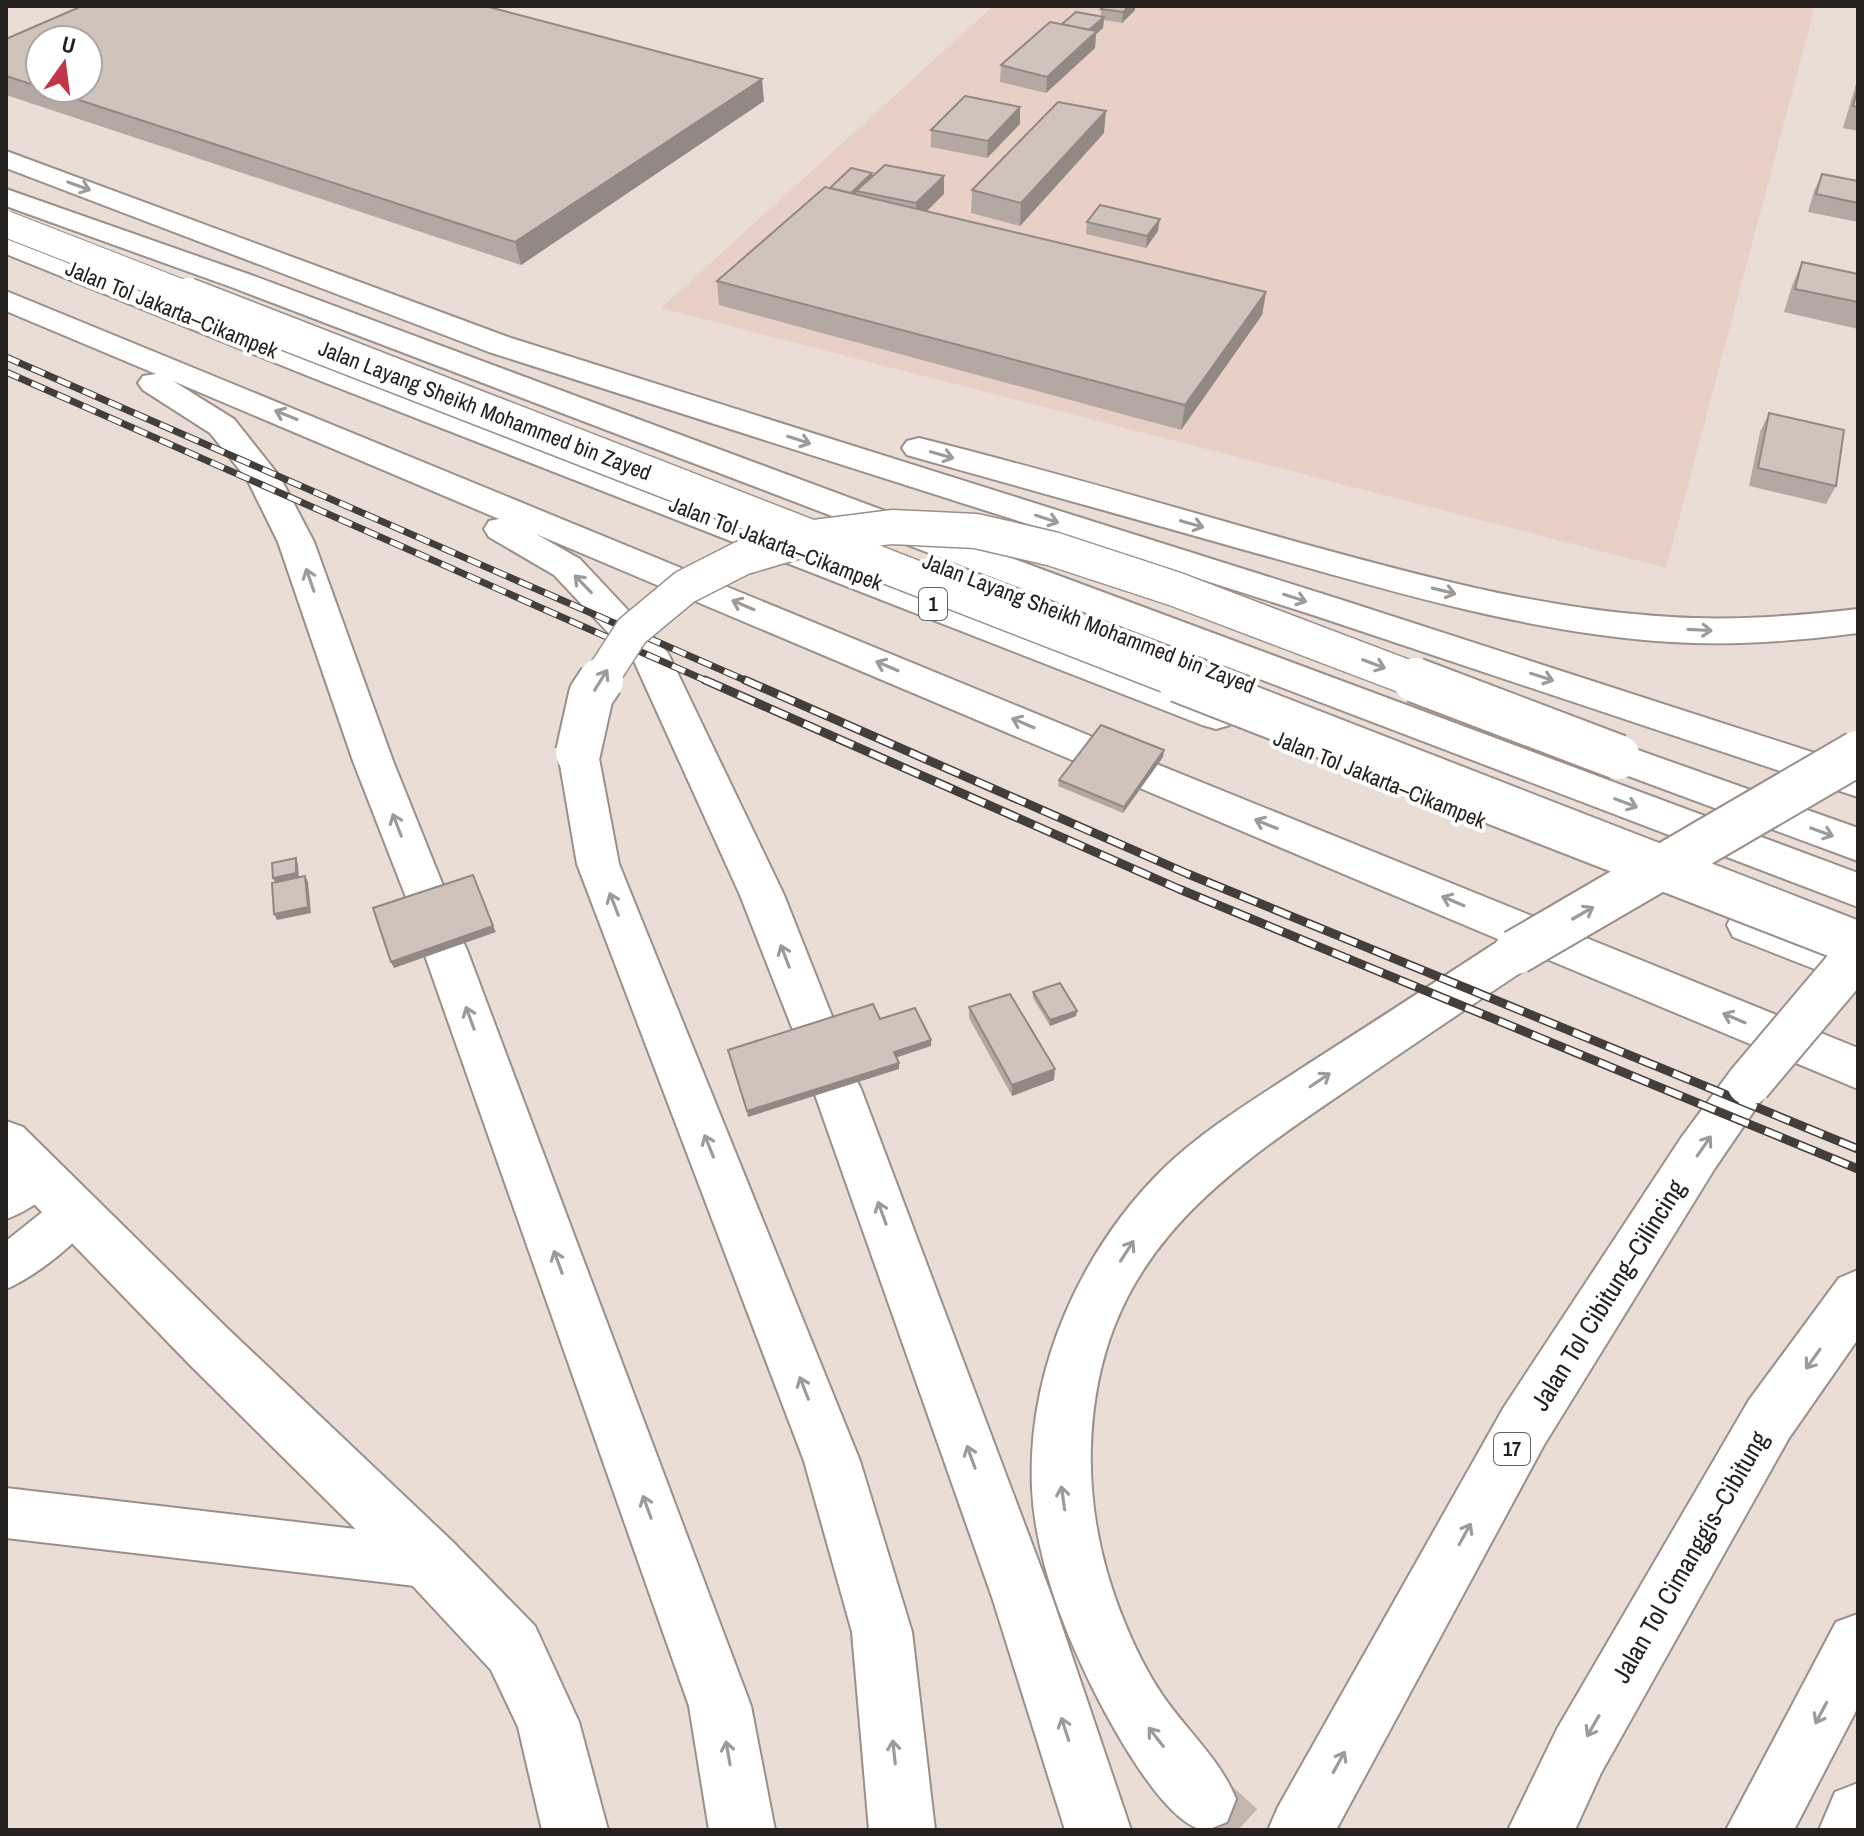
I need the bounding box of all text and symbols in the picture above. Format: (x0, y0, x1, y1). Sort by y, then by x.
north arrow (24, 24, 104, 104)
text: U (59, 28, 79, 61)
one-way arrow (66, 180, 91, 194)
street label: Jalan Tol Jakarta–Cikampek (61, 253, 283, 366)
street label: Jalan Layang Sheikh Mohammed bin Zayed (314, 333, 656, 487)
one-way arrow (274, 406, 299, 421)
one-way arrow (786, 433, 812, 448)
one-way arrow (928, 448, 954, 463)
street label: Jalan Tol Jakarta–Cikampek (665, 488, 888, 598)
one-way arrow (1034, 513, 1059, 527)
one-way arrow (1179, 517, 1205, 532)
street label: Jalan Layang Sheikh Mohammed bin Zayed (918, 546, 1260, 700)
one-way arrow (301, 568, 316, 593)
one-way arrow (574, 575, 593, 594)
one-way arrow (1430, 585, 1456, 600)
road number: 1 (919, 588, 947, 620)
one-way arrow (1282, 591, 1307, 606)
one-way arrow (731, 597, 756, 612)
one-way arrow (1686, 622, 1713, 637)
one-way arrow (875, 657, 900, 672)
one-way arrow (1361, 658, 1385, 672)
one-way arrow (593, 669, 610, 691)
one-way arrow (1530, 671, 1555, 686)
one-way arrow (1011, 714, 1035, 729)
street label: Jalan Tol Jakarta–Cikampek (1269, 723, 1491, 836)
one-way arrow (1614, 797, 1638, 811)
one-way arrow (389, 813, 403, 838)
one-way arrow (1254, 815, 1279, 830)
one-way arrow (1810, 826, 1834, 840)
one-way arrow (606, 892, 620, 917)
one-way arrow (1441, 893, 1466, 907)
one-way arrow (1571, 905, 1594, 921)
one-way arrow (777, 944, 791, 969)
one-way arrow (462, 1006, 476, 1031)
one-way arrow (1722, 1009, 1747, 1024)
one-way arrow (1308, 1072, 1331, 1088)
one-way arrow (701, 1134, 715, 1159)
one-way arrow (1695, 1136, 1712, 1157)
street label: Jalan Tol Cibitung–Cilincing (1522, 1172, 1693, 1417)
one-way arrow (874, 1201, 888, 1226)
one-way arrow (1119, 1241, 1136, 1263)
one-way arrow (550, 1250, 565, 1275)
one-way arrow (1805, 1348, 1822, 1369)
one-way arrow (795, 1376, 810, 1401)
street label: Jalan Tol Cimanggis–Cibitung (1603, 1424, 1776, 1689)
road number: 17 (1494, 1433, 1530, 1465)
one-way arrow (963, 1445, 977, 1470)
one-way arrow (1055, 1486, 1070, 1511)
one-way arrow (639, 1495, 653, 1520)
one-way arrow (1457, 1523, 1473, 1546)
one-way arrow (1813, 1701, 1829, 1725)
one-way arrow (1585, 1714, 1601, 1737)
one-way arrow (1057, 1717, 1072, 1743)
one-way arrow (1148, 1727, 1165, 1748)
one-way arrow (887, 1739, 902, 1766)
one-way arrow (720, 1741, 735, 1766)
one-way arrow (1332, 1750, 1347, 1774)

